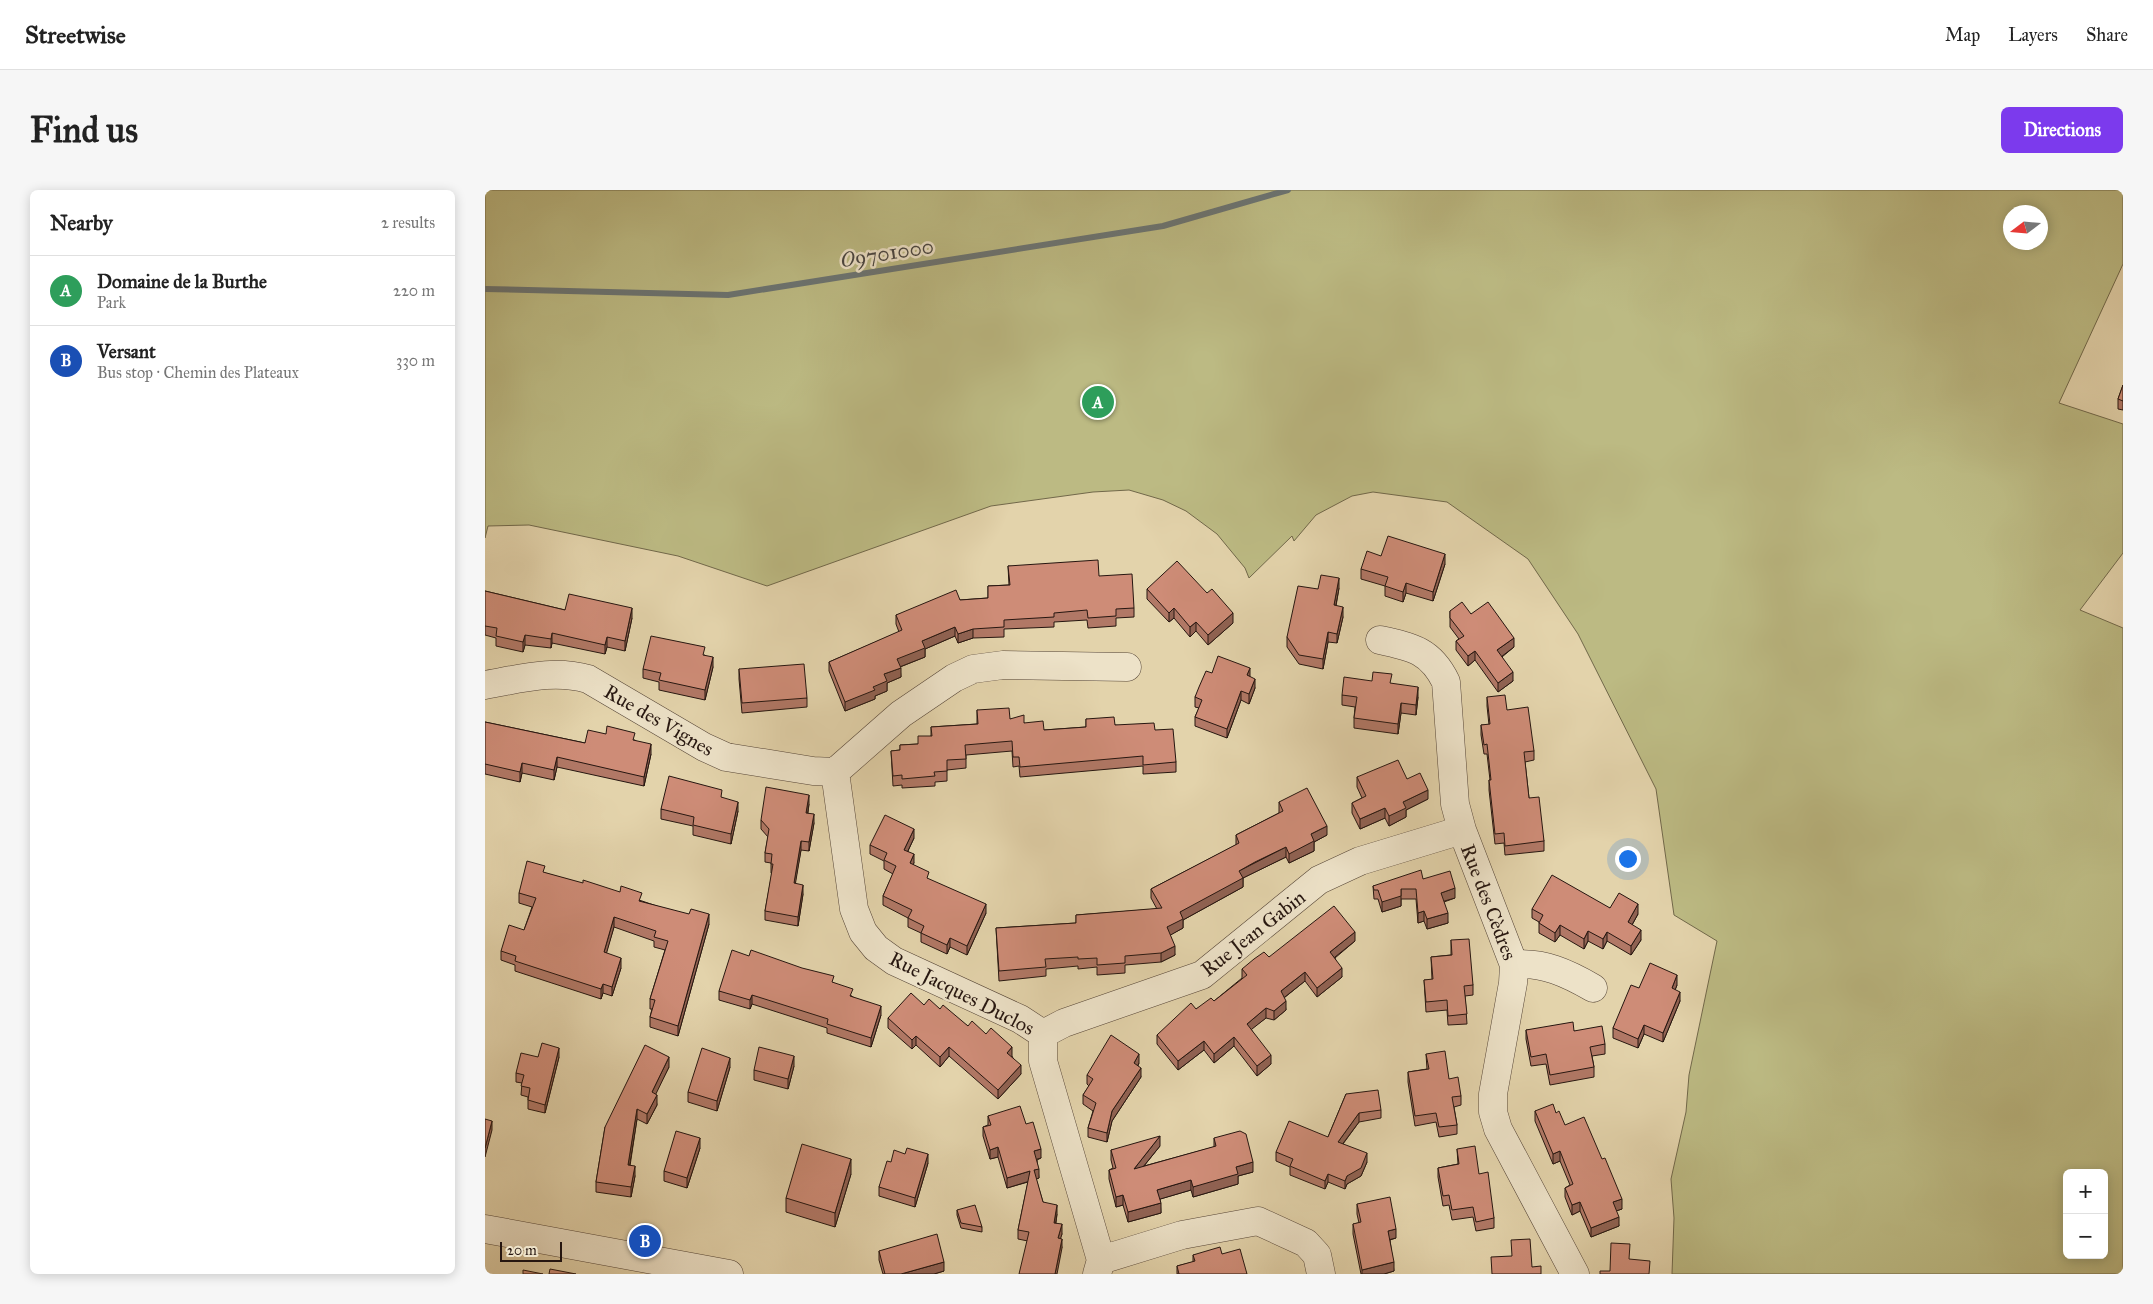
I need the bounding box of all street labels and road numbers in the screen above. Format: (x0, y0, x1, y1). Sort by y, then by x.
street label: Rue des Vignes (600, 679, 718, 762)
street label: Rue des Cèdres (1456, 841, 1522, 963)
street label: Rue Jean Gabin (1196, 885, 1311, 982)
street label: Rue Jacques Duclos (885, 946, 1039, 1041)

